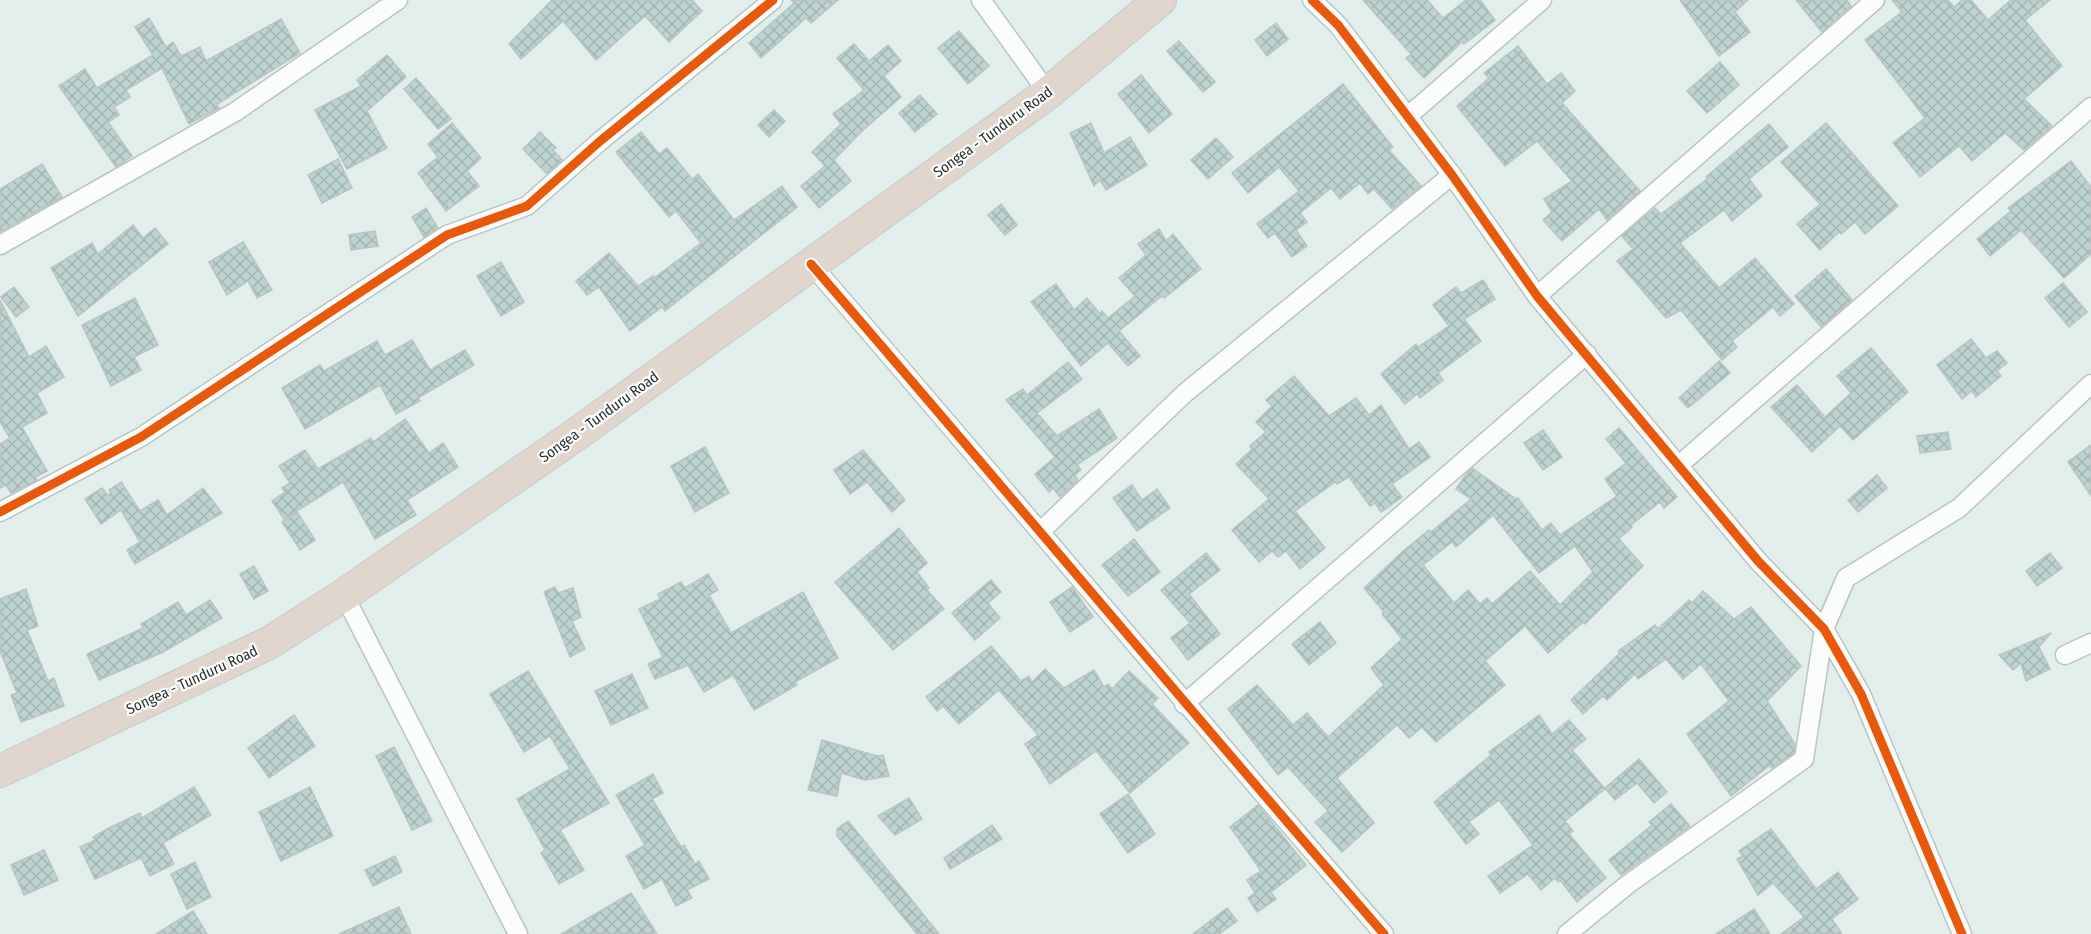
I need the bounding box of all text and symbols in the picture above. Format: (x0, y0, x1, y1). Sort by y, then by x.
street label: Songea - Tunduru Road (930, 83, 1056, 181)
street label: Songea - Tunduru Road (536, 368, 662, 466)
street label: Songea - Tunduru Road (123, 642, 261, 718)

